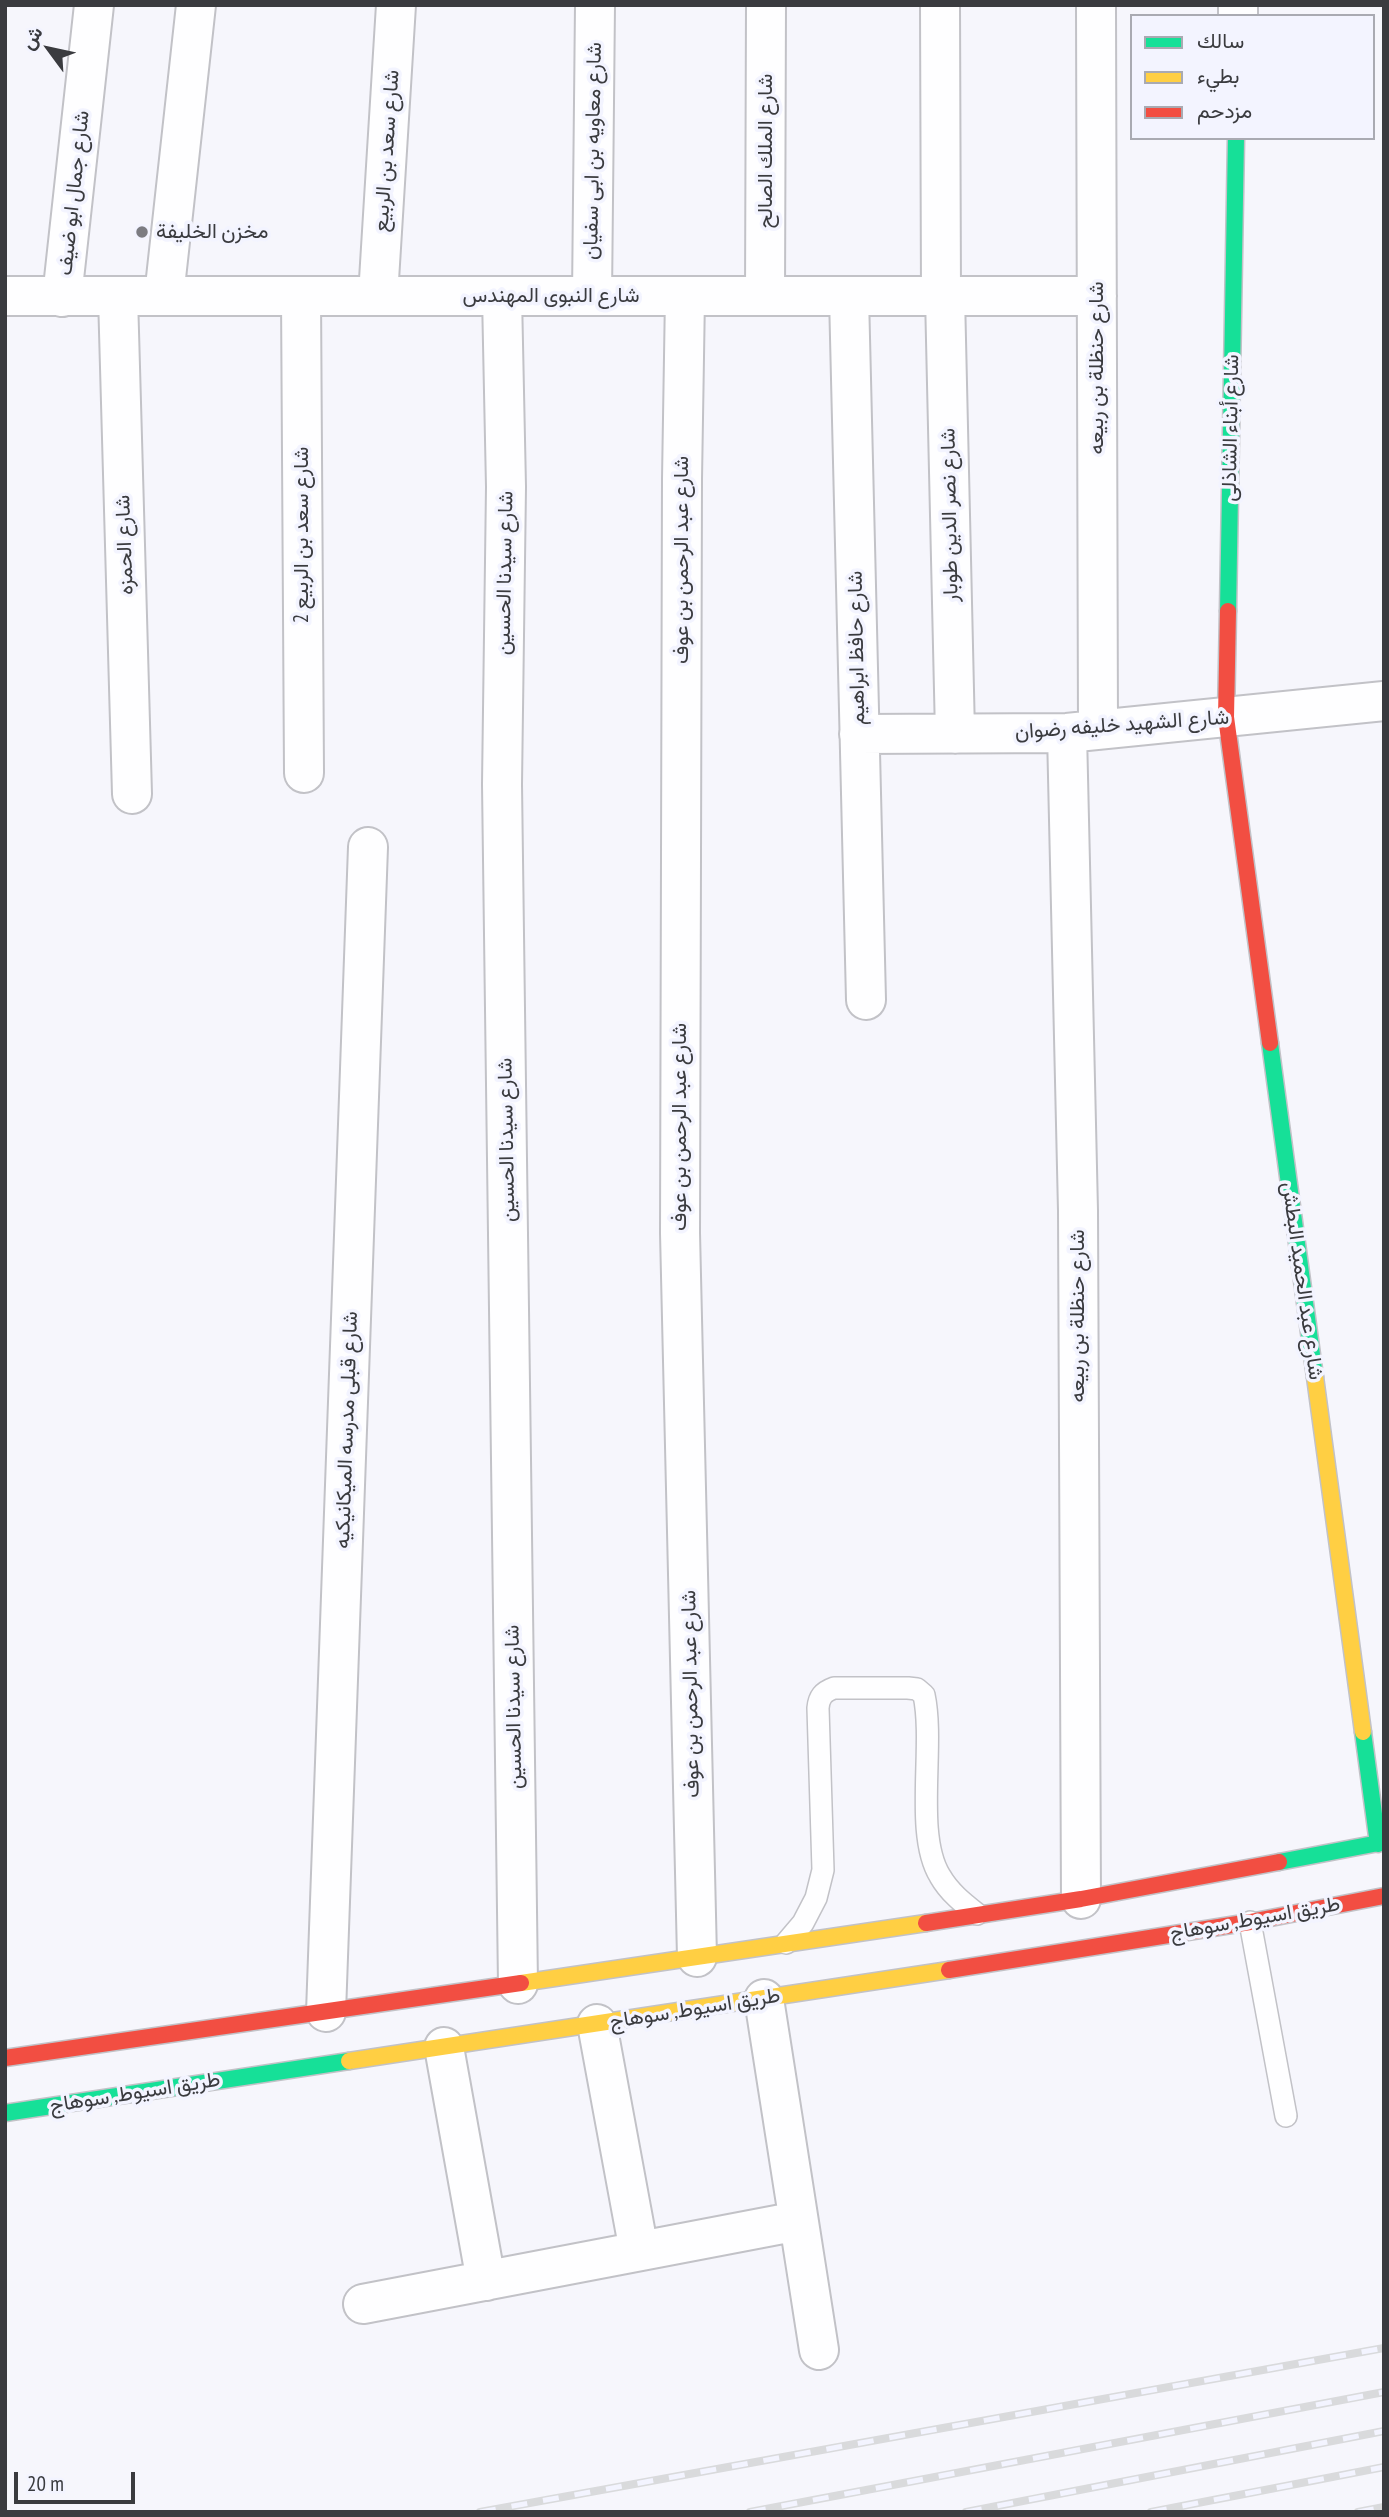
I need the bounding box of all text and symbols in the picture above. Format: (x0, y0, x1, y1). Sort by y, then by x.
north arrow (14, 14, 84, 84)
legend (1130, 14, 1375, 140)
text: ش (15, 21, 48, 54)
text: سالك (1197, 27, 1244, 54)
street label: شارع معاويه بن ابى سفيان (579, 42, 607, 260)
text: بطيء (1197, 62, 1240, 89)
street label: شارع سعد بن الربيع (369, 69, 405, 233)
street label: شارع الملك الصالح (753, 74, 779, 228)
text: مزدحم (1197, 97, 1252, 124)
street label: شارع جمال ابو ضيف (53, 109, 95, 277)
place label: مخزن الخليفة (156, 219, 269, 245)
marker: مخزن الخليفة (134, 224, 150, 240)
street label: شارع حنظلة بن ربيعه (1084, 281, 1110, 455)
street label: شارع النبوى المهندس (462, 283, 640, 309)
street label: شارع أبناء الشاذلى (1217, 354, 1245, 502)
street label: شارع نصر الدين طوبار (936, 428, 964, 602)
street label: شارع سعد بن الربيع 2 (289, 447, 315, 623)
street label: شارع عبد الرحمن بن عوف (669, 456, 695, 664)
street label: شارع سيدنا الحسين (491, 491, 519, 655)
street label: شارع الحمزه (111, 494, 139, 596)
street label: شارع حافظ ابراهيم (843, 571, 871, 725)
street label: شارع الشهيد خليفه رضوان (1014, 705, 1230, 745)
street label: شارع عبد الرحمن بن عوف (667, 1023, 693, 1231)
street label: شارع سيدنا الحسين (493, 1058, 521, 1222)
street label: شارع عبد الحميد البطش (1276, 1181, 1328, 1381)
street label: شارع حنظلة بن ربيعه (1065, 1229, 1091, 1403)
street label: شارع قبلى مدرسه الميكانيكيه (330, 1311, 364, 1549)
street label: شارع عبد الرحمن بن عوف (677, 1590, 705, 1798)
street label: شارع سيدنا الحسين (500, 1625, 528, 1789)
street label: طريق اسيوط, سوهاج (1168, 1892, 1342, 1946)
street label: طريق اسيوط, سوهاج (608, 1983, 782, 2035)
street label: طريق اسيوط, سوهاج (48, 2067, 222, 2119)
scale bar (18, 2458, 138, 2502)
text: 20 m (27, 2470, 64, 2497)

